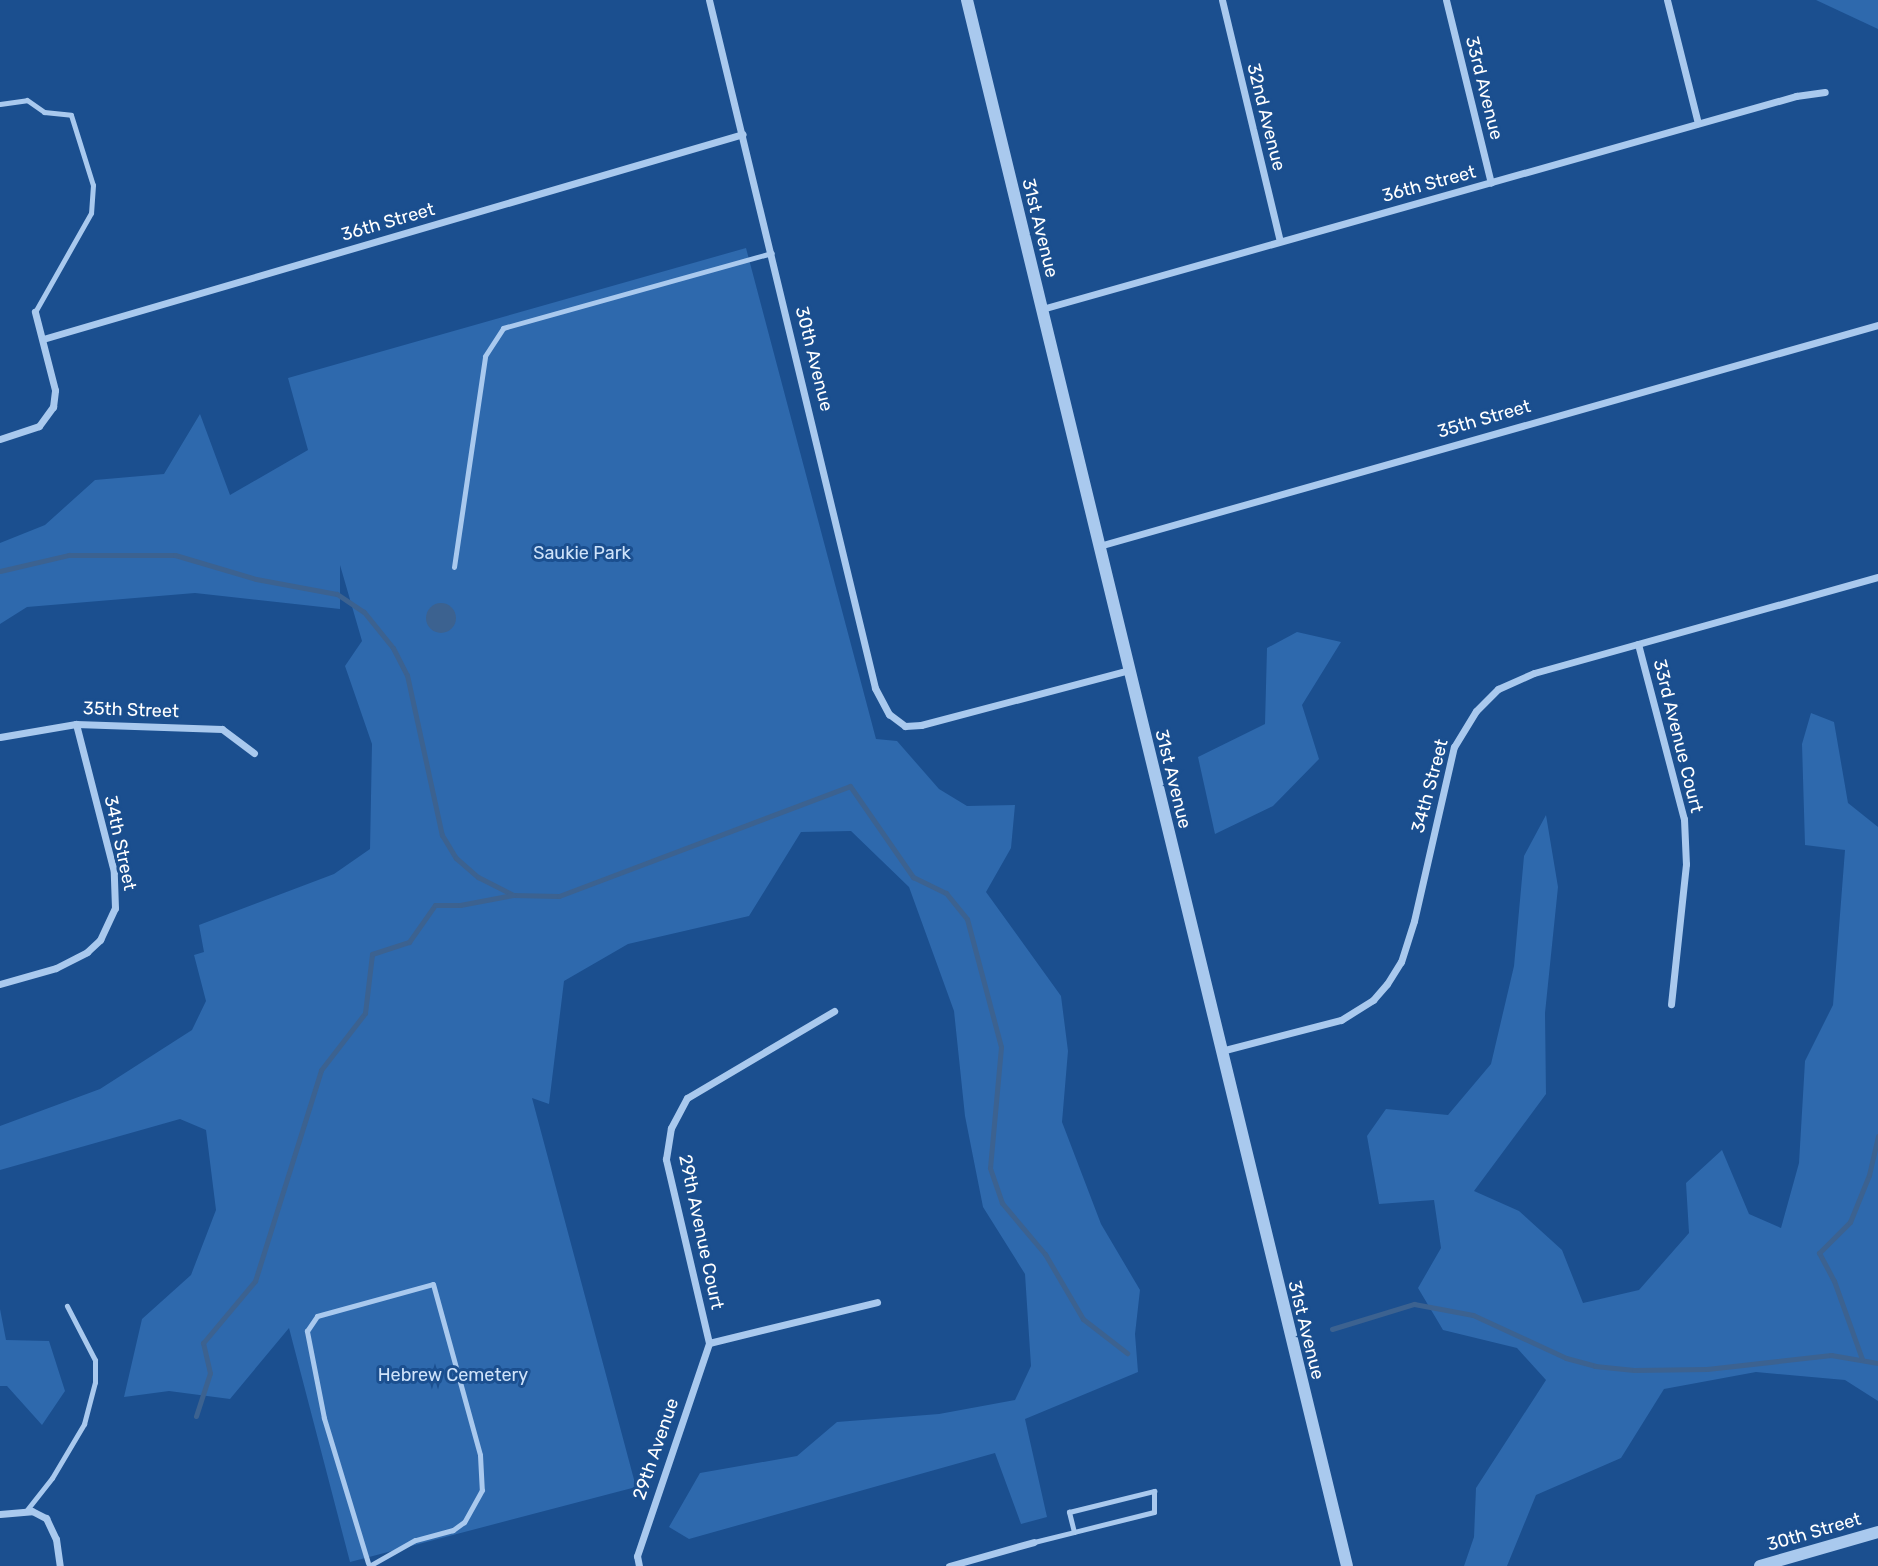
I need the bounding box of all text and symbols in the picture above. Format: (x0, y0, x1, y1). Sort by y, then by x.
street label: 33rd Avenue (1461, 34, 1507, 142)
street label: 32nd Avenue (1242, 61, 1290, 173)
street label: 36th Street (1380, 161, 1478, 207)
street label: 31st Avenue (1017, 176, 1063, 280)
street label: 36th Street (339, 198, 437, 246)
street label: 30th Avenue (790, 304, 838, 414)
street label: 35th Street (1435, 395, 1533, 443)
park label: Saukie Park (533, 542, 631, 564)
street label: 33rd Avenue Court (1648, 657, 1708, 815)
street label: 35th Street (83, 698, 179, 722)
street label: 31st Avenue (1150, 727, 1196, 831)
street label: 34th Street (1407, 737, 1453, 835)
street label: 34th Street (99, 794, 141, 892)
street label: 29th Avenue Court (674, 1152, 728, 1312)
street label: 31st Avenue (1283, 1278, 1329, 1382)
park label: Hebrew Cemetery (378, 1364, 528, 1386)
street label: 29th Avenue (628, 1395, 684, 1503)
street label: 30th Street (1765, 1508, 1863, 1556)

